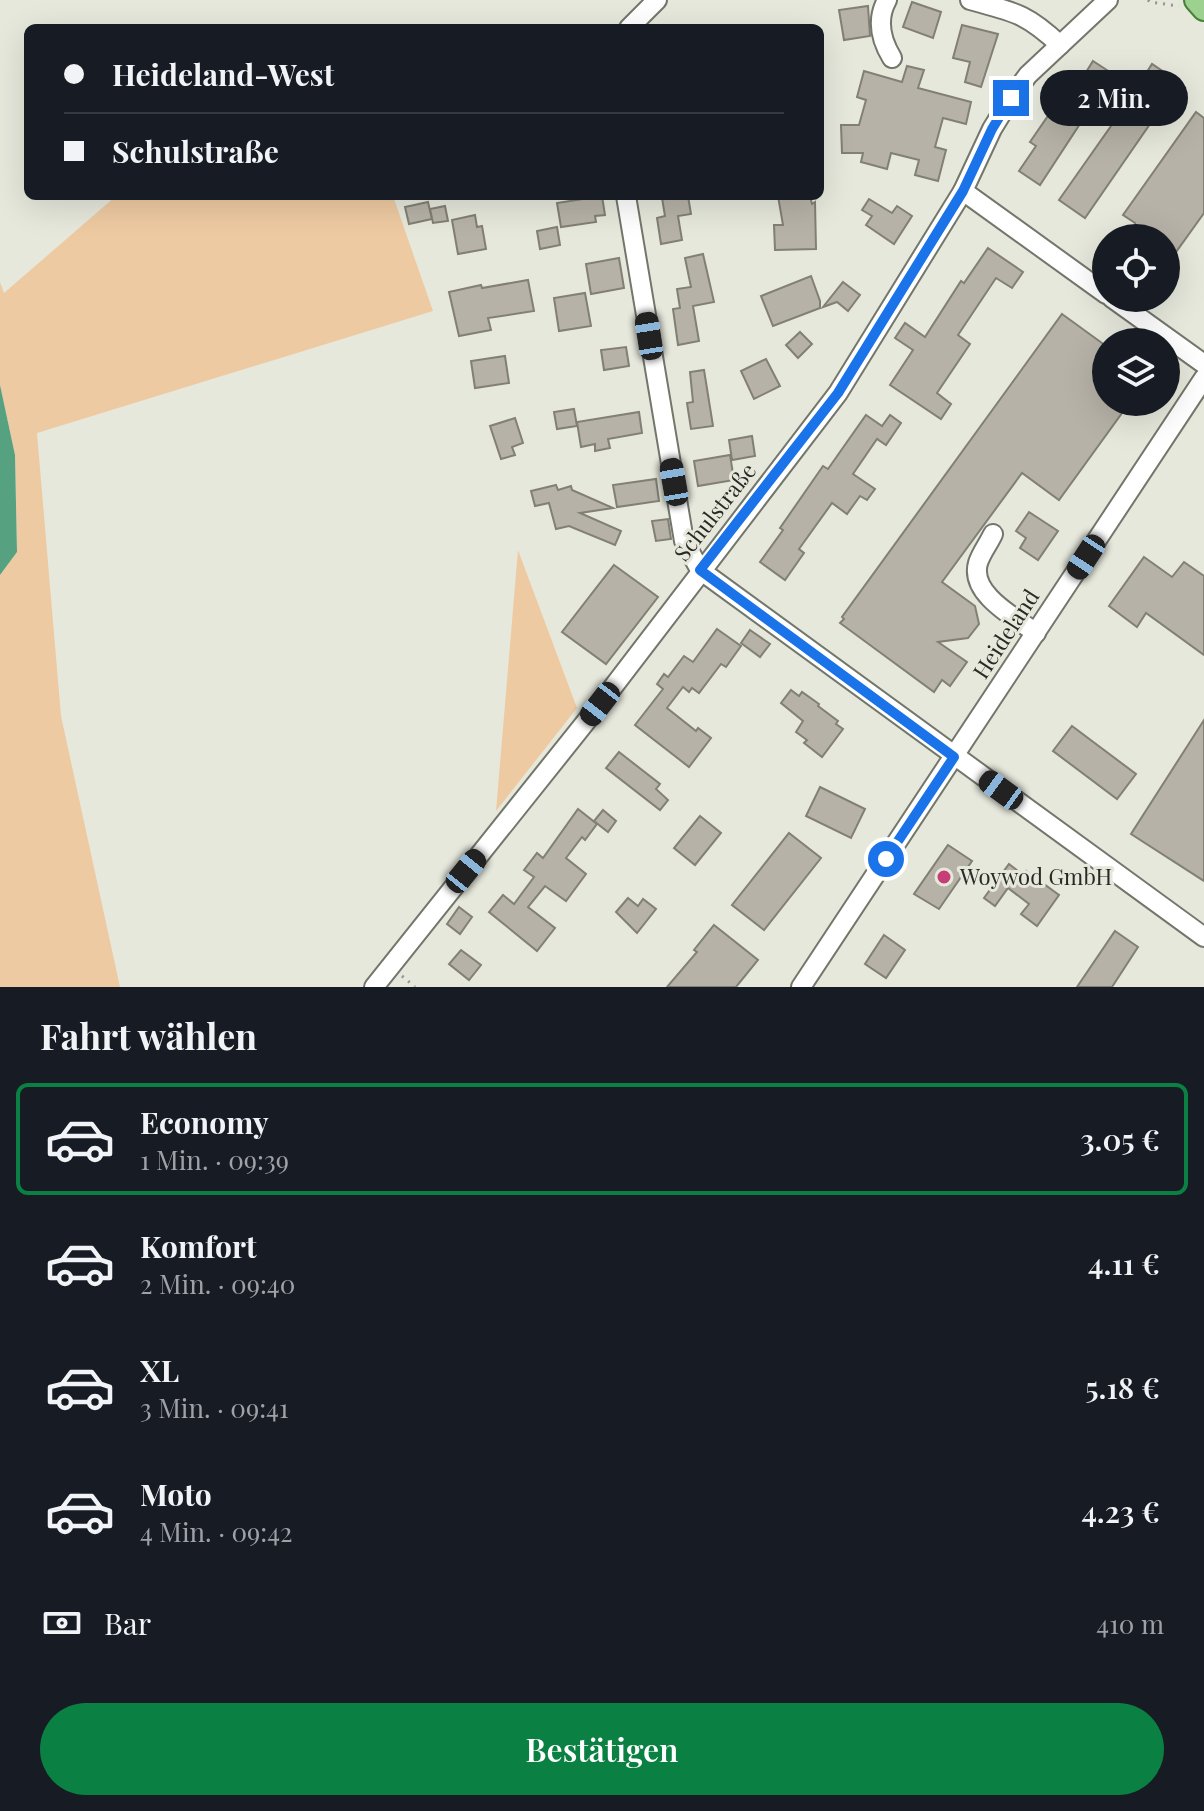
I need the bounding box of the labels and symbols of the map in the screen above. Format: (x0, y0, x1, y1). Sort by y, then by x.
callout: 2 Min. (1039, 70, 1187, 126)
route end (993, 80, 1029, 116)
car (633, 310, 665, 362)
car (658, 456, 690, 508)
street label: Schulstraße (666, 456, 762, 567)
car (1063, 530, 1109, 584)
street label: Heideland (965, 583, 1045, 684)
car (576, 678, 624, 730)
car (975, 766, 1027, 814)
route start (868, 841, 904, 877)
car (442, 845, 490, 897)
place label: Woywod GmbH (959, 861, 1112, 891)
marker: Woywod GmbH (935, 868, 953, 886)

